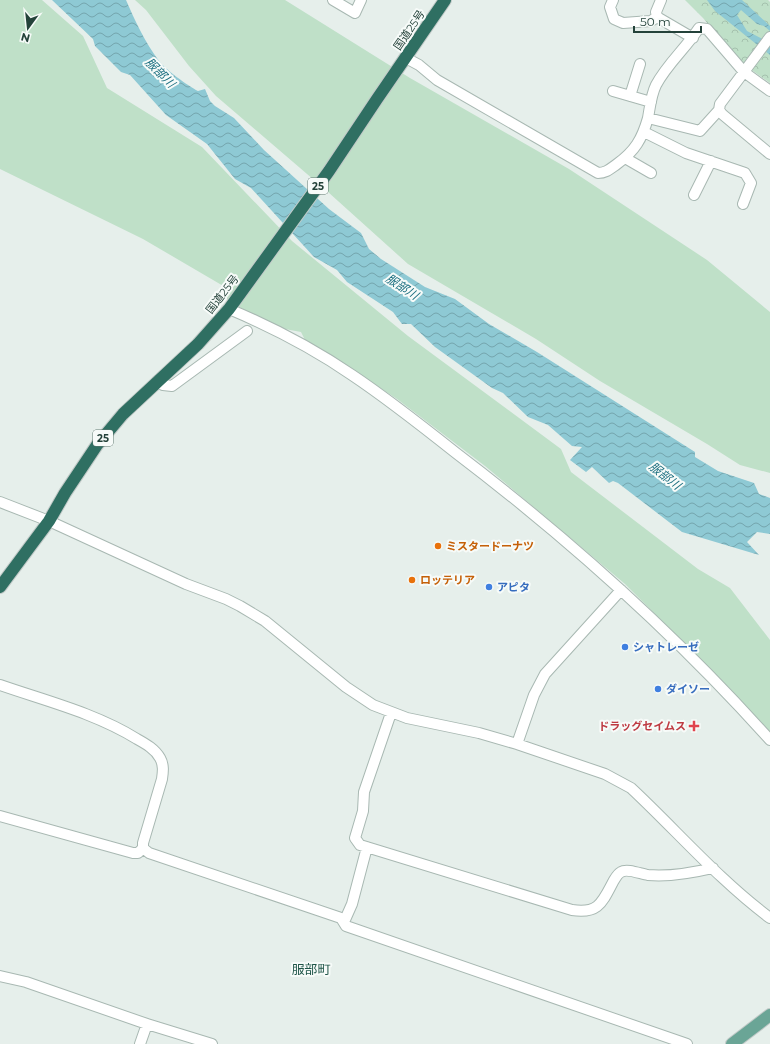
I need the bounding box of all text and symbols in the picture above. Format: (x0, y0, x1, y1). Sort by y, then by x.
street label: 国道25号 (390, 7, 428, 53)
north arrow (8, 8, 48, 48)
scale bar (634, 8, 701, 34)
text: 50 m (640, 14, 671, 29)
text: N (19, 30, 32, 46)
water label: 服部川 (142, 55, 180, 92)
road number: 25 (308, 178, 328, 194)
water label: 服部川 (383, 270, 423, 304)
street label: 国道25号 (202, 272, 242, 316)
road number: 25 (93, 430, 113, 446)
water label: 服部川 (647, 459, 686, 494)
place label: ミスタードーナツ (446, 539, 534, 553)
marker: ミスタードーナツ (433, 541, 443, 551)
place label: ロッテリア (420, 573, 475, 587)
marker: ロッテリア (407, 575, 417, 585)
place label: アピタ (497, 580, 530, 594)
marker: アピタ (484, 582, 494, 592)
place label: シャトレーゼ (633, 640, 699, 654)
marker: シャトレーゼ (620, 642, 630, 652)
place label: ダイソー (666, 682, 710, 696)
marker: ダイソー (653, 684, 663, 694)
place label: ドラッグセイムス (598, 719, 686, 733)
marker: ドラッグセイムス (689, 721, 699, 731)
district label: 服部町 (291, 961, 331, 977)

